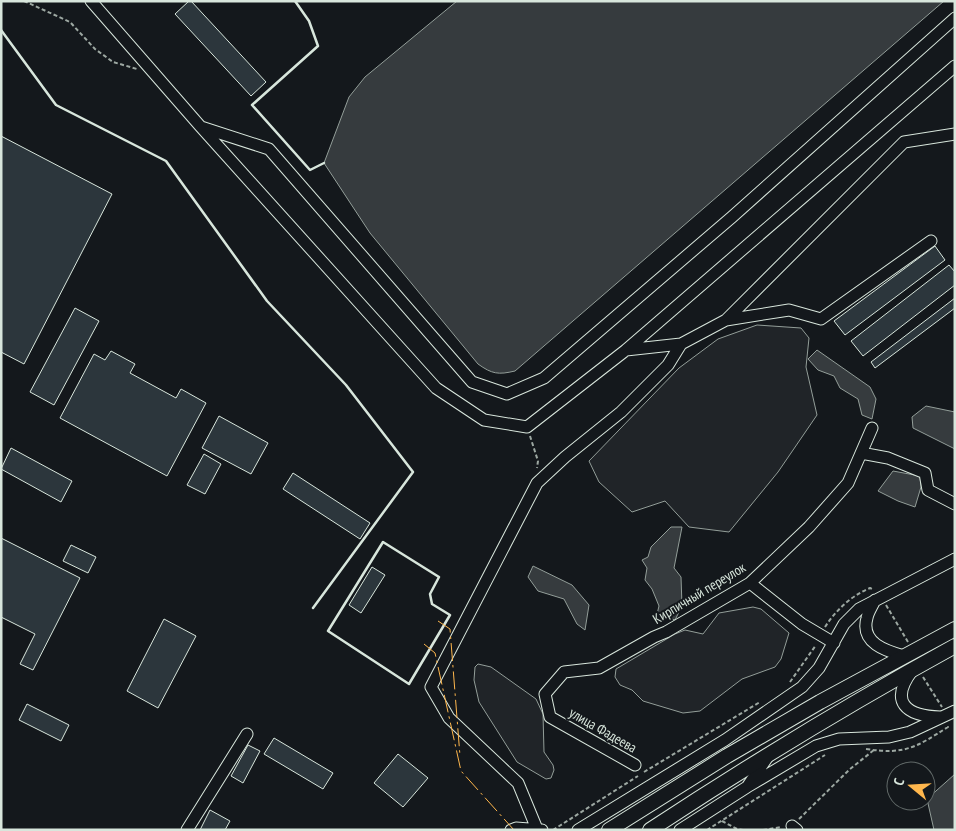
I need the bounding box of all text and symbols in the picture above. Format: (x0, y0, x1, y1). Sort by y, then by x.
street label: Кирпичный переулок (649, 558, 749, 628)
street label: улица Фадеева (566, 703, 640, 757)
north arrow (886, 761, 936, 811)
text: С (889, 776, 908, 788)

